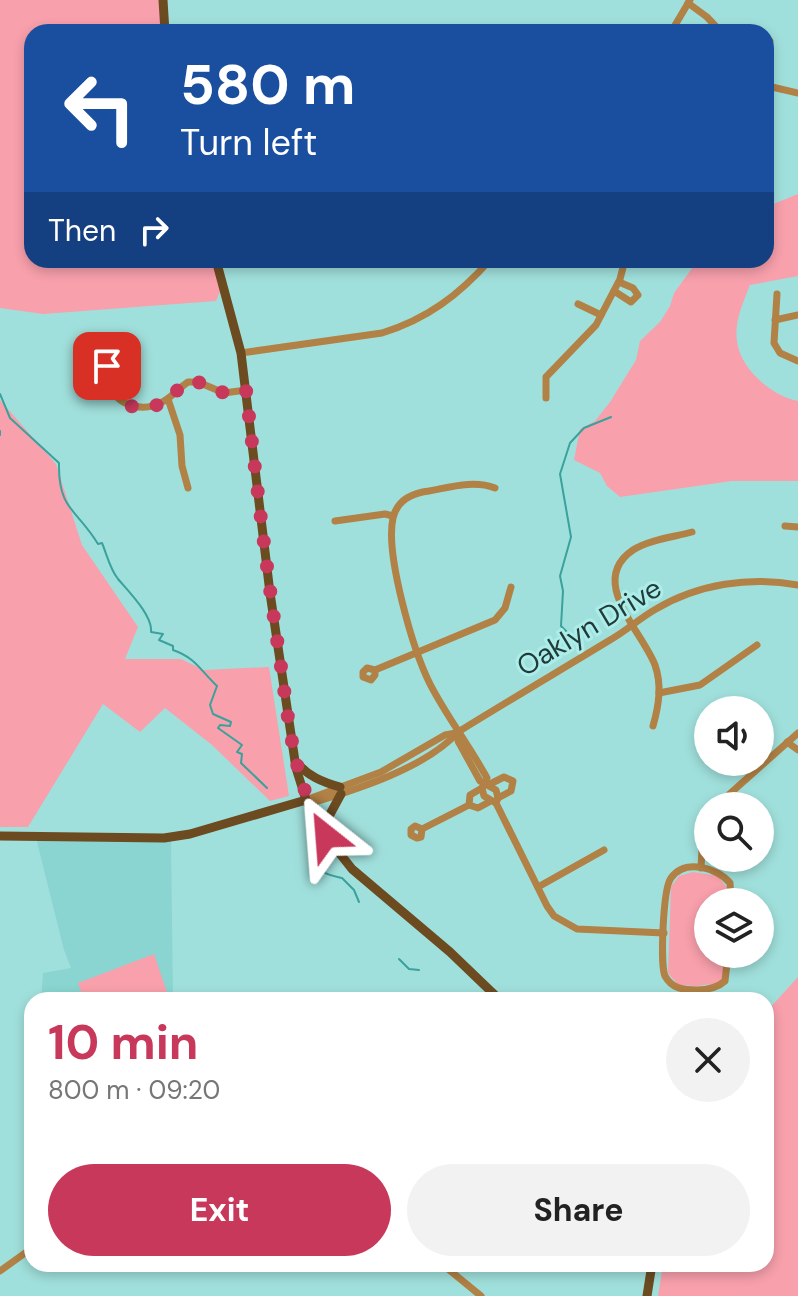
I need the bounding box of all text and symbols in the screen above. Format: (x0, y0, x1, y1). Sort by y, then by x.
text: 580 m (180, 48, 356, 121)
icon: left (48, 56, 152, 160)
text: Turn left (180, 119, 317, 166)
icon: right (132, 208, 176, 252)
text: Then (48, 211, 116, 250)
pin (73, 332, 141, 400)
icon: arrive (85, 344, 129, 388)
street label: Oaklyn Drive (510, 569, 668, 685)
map controls (694, 696, 774, 968)
button: sound (694, 696, 774, 776)
button: search (694, 792, 774, 872)
position arrow (284, 794, 368, 878)
button: layers (694, 888, 774, 968)
text: 10 min (48, 1011, 198, 1074)
button: close (666, 1018, 750, 1102)
text: 800 m · 09:20 (48, 1073, 220, 1107)
button: Exit (48, 1164, 391, 1256)
button: Share (407, 1164, 750, 1256)

